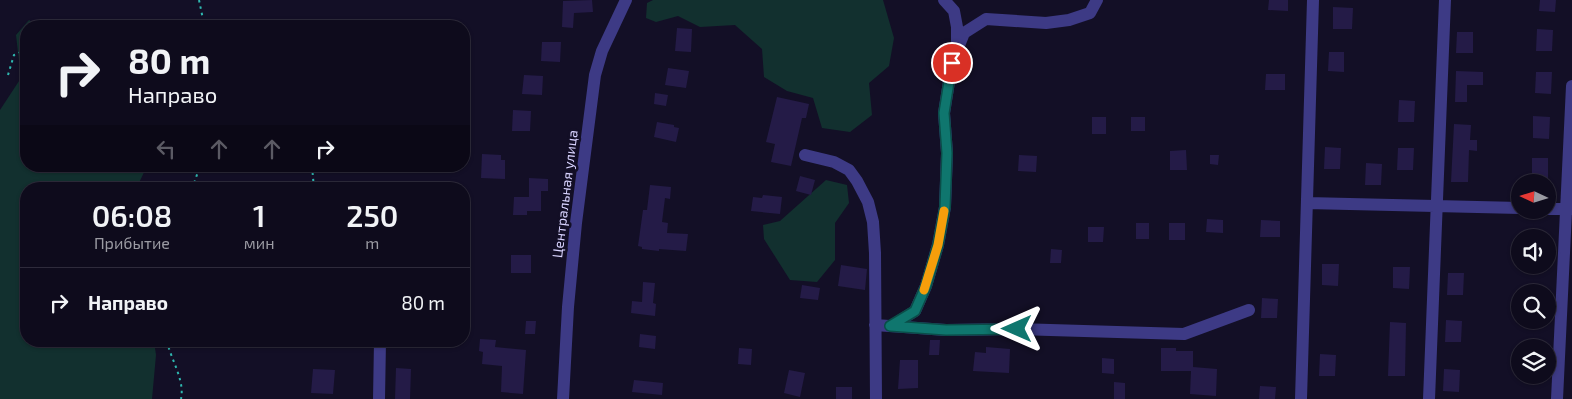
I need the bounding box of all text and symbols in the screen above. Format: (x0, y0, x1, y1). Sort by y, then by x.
text: 80 m (128, 39, 210, 81)
icon: right (45, 40, 110, 105)
pin (931, 42, 973, 84)
icon: arrive (938, 49, 966, 77)
text: Направо (128, 81, 217, 107)
street label: Центральная улица (548, 129, 581, 259)
icon: left (152, 135, 180, 163)
icon: ahead (205, 135, 233, 163)
icon: ahead (258, 135, 286, 163)
icon: right (311, 135, 339, 163)
north arrow (1511, 174, 1556, 219)
map controls (1511, 174, 1556, 384)
text: 06:08 (92, 197, 172, 233)
text: 1 (253, 197, 265, 233)
text: 250 (346, 197, 398, 233)
button: sound (1511, 229, 1556, 274)
text: Прибытие (94, 233, 170, 252)
text: мин (244, 233, 275, 252)
text: m (365, 233, 379, 252)
button: search (1511, 284, 1556, 329)
icon: right (45, 289, 73, 317)
text: Направо (88, 291, 168, 314)
text: 80 m (401, 291, 445, 314)
position arrow (990, 302, 1042, 354)
button: layers (1511, 339, 1556, 384)

